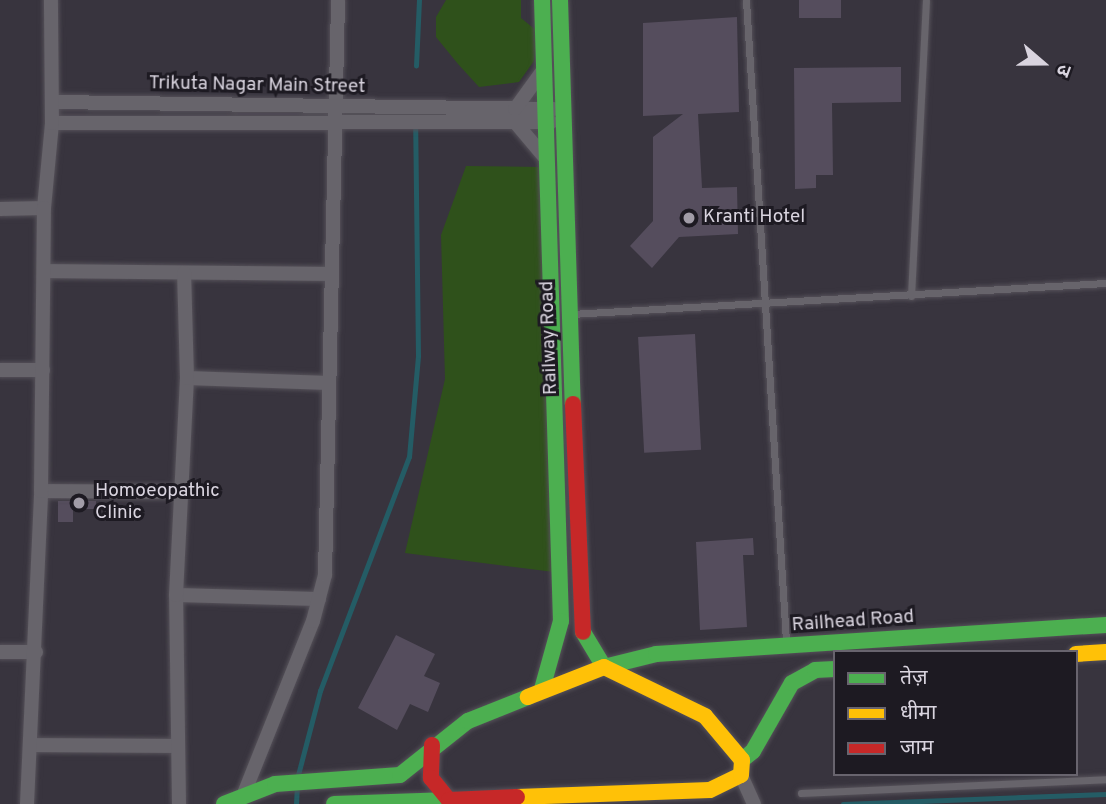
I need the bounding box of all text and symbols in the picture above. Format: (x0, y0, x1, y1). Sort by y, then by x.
north arrow (1008, 28, 1078, 98)
text: उ (1050, 61, 1076, 80)
street label: Trikuta Nagar Main Street (149, 73, 365, 99)
place label: Kranti Hotel (703, 207, 805, 229)
marker: Kranti Hotel (681, 210, 697, 226)
street label: Railway Road (537, 281, 563, 395)
place label: Homoeopathic Clinic (95, 481, 220, 525)
marker: Homoeopathic Clinic (69, 493, 89, 513)
street label: Railhead Road (791, 606, 915, 638)
legend (833, 650, 1078, 776)
text: तेज़ (900, 665, 928, 692)
text: धीमा (900, 700, 936, 727)
text: जाम (900, 735, 934, 762)

